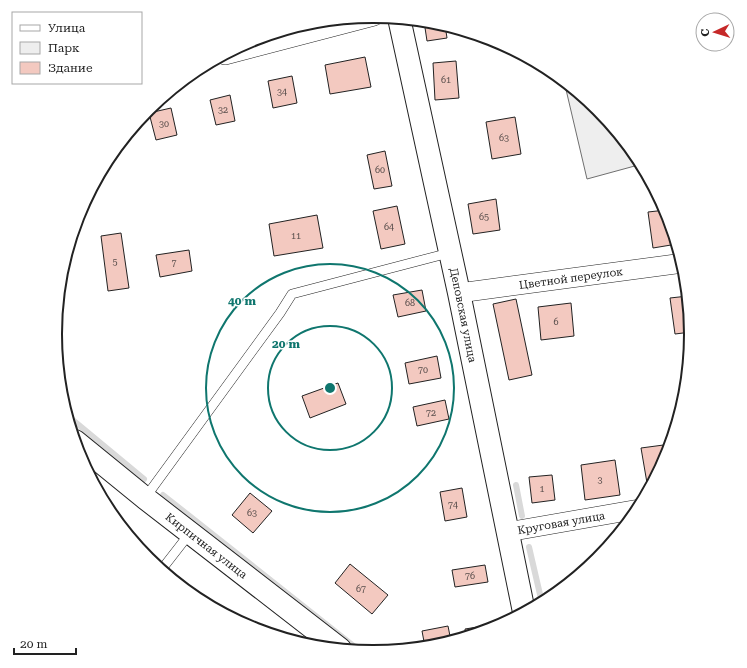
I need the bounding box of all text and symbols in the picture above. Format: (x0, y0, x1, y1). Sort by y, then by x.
legend (12, 12, 142, 84)
north arrow (695, 12, 735, 52)
text: Улица (48, 21, 86, 35)
text: С (699, 28, 712, 37)
text: Парк (48, 41, 80, 55)
text: Здание (48, 61, 93, 75)
house number: 61 (441, 75, 451, 85)
house number: 34 (277, 87, 287, 97)
house number: 32 (218, 105, 228, 115)
house number: 30 (159, 119, 169, 129)
house number: 63 (499, 133, 509, 143)
house number: 60 (375, 165, 385, 175)
house number: 65 (479, 212, 489, 222)
house number: 64 (384, 222, 394, 232)
house number: 11 (291, 231, 301, 241)
house number: 5 (112, 257, 118, 267)
house number: 7 (171, 258, 177, 268)
street label: Цветной переулок (518, 265, 624, 291)
street label: Деповская улица (447, 267, 479, 364)
text: 40 m (228, 294, 256, 308)
house number: 68 (405, 298, 415, 308)
house number: 6 (553, 317, 559, 327)
text: 20 m (272, 337, 300, 351)
house number: 70 (418, 365, 428, 375)
centre of rings (323, 381, 337, 395)
house number: 72 (426, 408, 436, 418)
house number: 3 (597, 475, 603, 485)
house number: 1 (539, 484, 545, 494)
house number: 74 (448, 500, 458, 510)
house number: 63 (247, 508, 257, 518)
street label: Круговая улица (516, 509, 606, 537)
street label: Кирпичная улица (163, 510, 250, 581)
house number: 76 (465, 571, 475, 581)
house number: 67 (356, 584, 366, 594)
scale bar (14, 630, 76, 656)
text: 20 m (20, 637, 47, 651)

